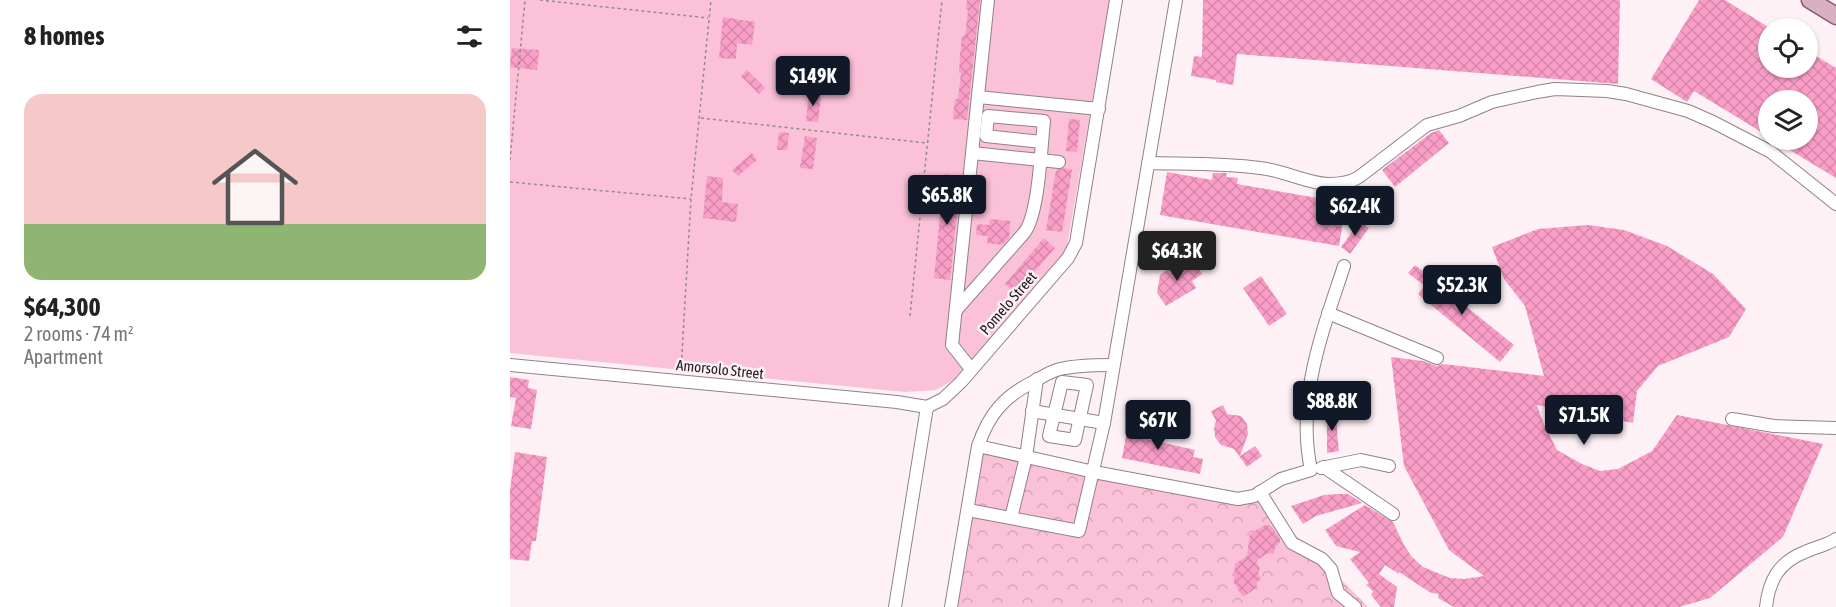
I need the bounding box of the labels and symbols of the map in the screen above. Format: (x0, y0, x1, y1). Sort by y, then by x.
pin: $149K (771, 56, 855, 107)
pin: $65.8K (898, 175, 996, 226)
pin: $62.4K (1306, 186, 1404, 237)
pin: $64.3K (1128, 231, 1226, 282)
pin: $52.3K (1413, 265, 1511, 316)
street label: Pomelo Street (976, 268, 1040, 338)
street label: Amorsolo Street (675, 356, 765, 382)
pin: $88.8K (1283, 381, 1381, 432)
pin: $71.5K (1535, 395, 1633, 446)
pin: $67K (1122, 400, 1194, 451)

